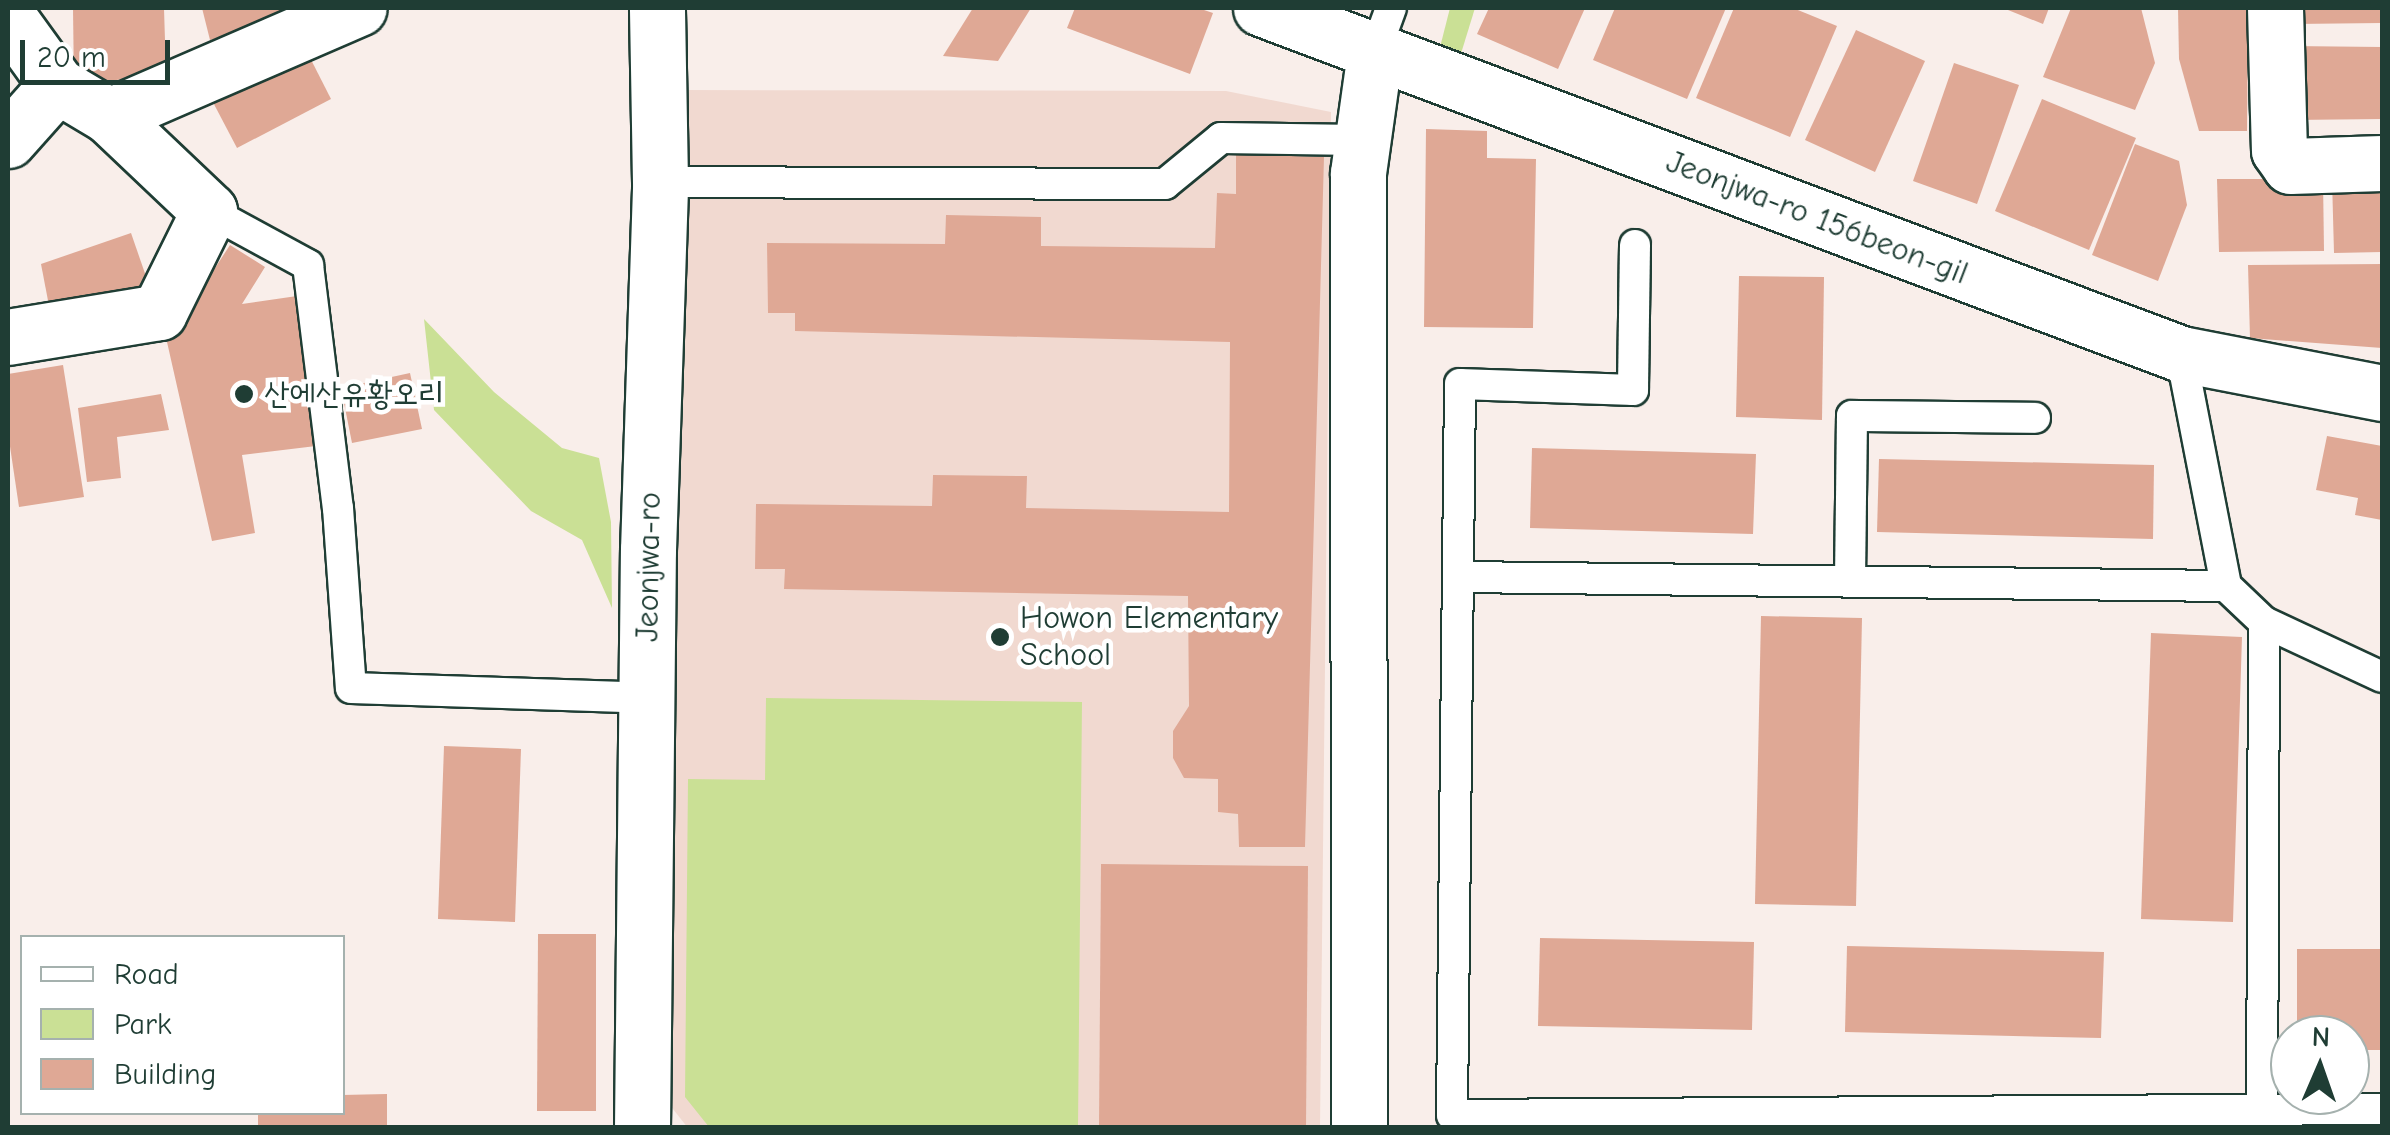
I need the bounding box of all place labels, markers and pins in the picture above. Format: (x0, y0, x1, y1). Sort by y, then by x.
place label: 산에산유황오리 (264, 375, 444, 413)
marker: 산에산유황오리 (233, 383, 255, 405)
place label: Howon Elementary School (1020, 600, 1278, 675)
marker: Howon Elementary School (989, 626, 1011, 648)

